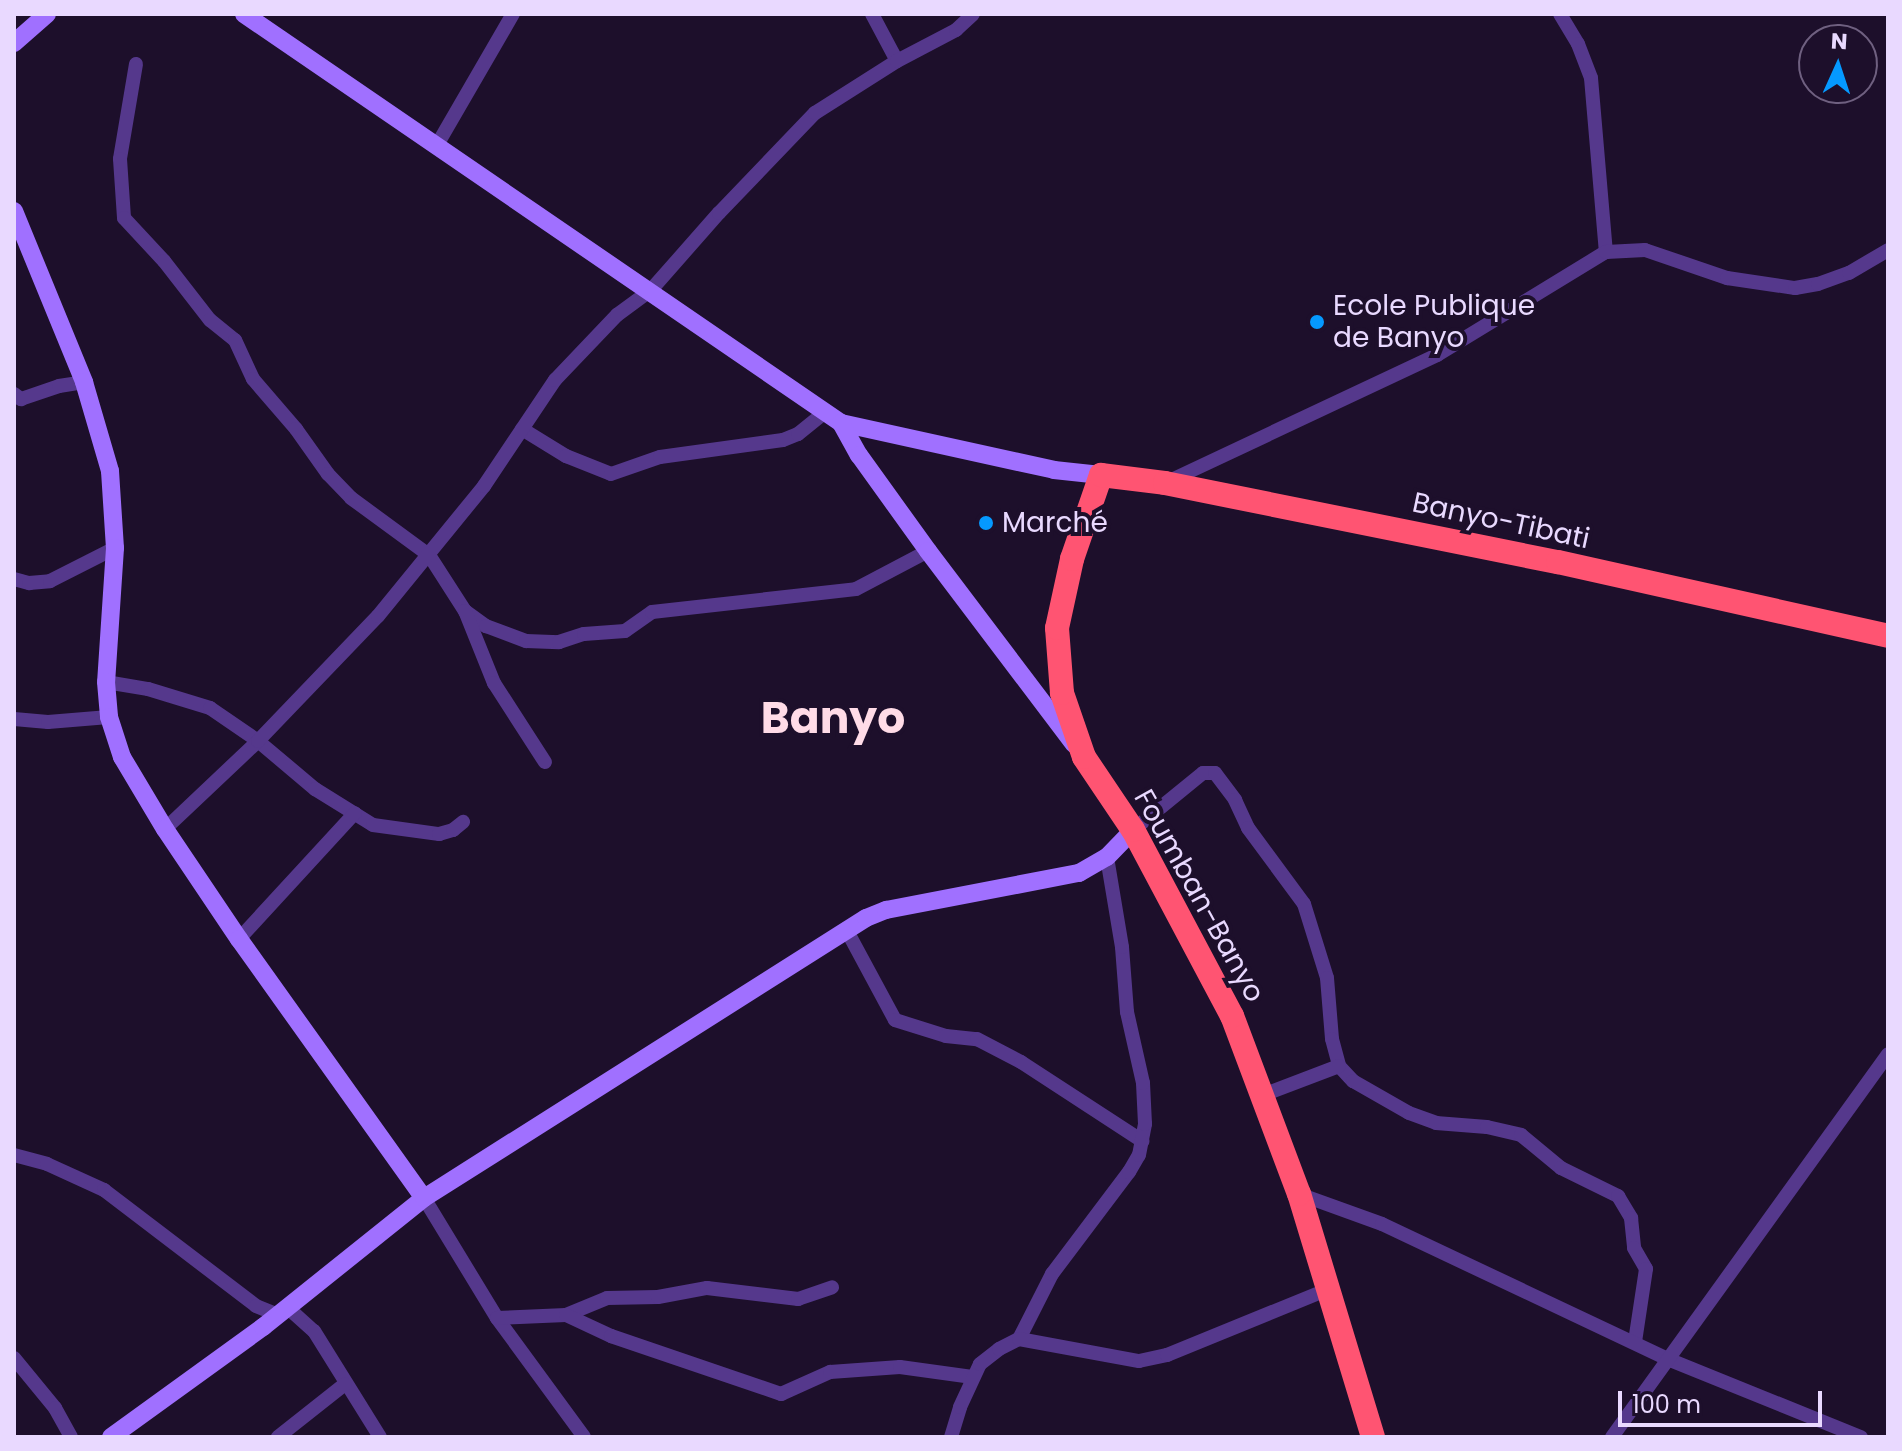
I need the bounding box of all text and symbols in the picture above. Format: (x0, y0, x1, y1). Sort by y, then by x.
north arrow (1798, 24, 1878, 104)
text: N (1830, 26, 1848, 57)
place label: Ecole Publique de Banyo (1333, 289, 1535, 355)
marker: Ecole Publique de Banyo (1308, 313, 1326, 331)
street label: Banyo-Tibati (1409, 486, 1593, 556)
place label: Marché (1002, 506, 1108, 540)
marker: Marché (977, 514, 995, 532)
district label: Banyo (761, 692, 905, 744)
street label: Foumban-Banyo (1127, 784, 1271, 1008)
scale bar (1622, 1375, 1826, 1425)
text: 100 m (1632, 1388, 1701, 1421)

